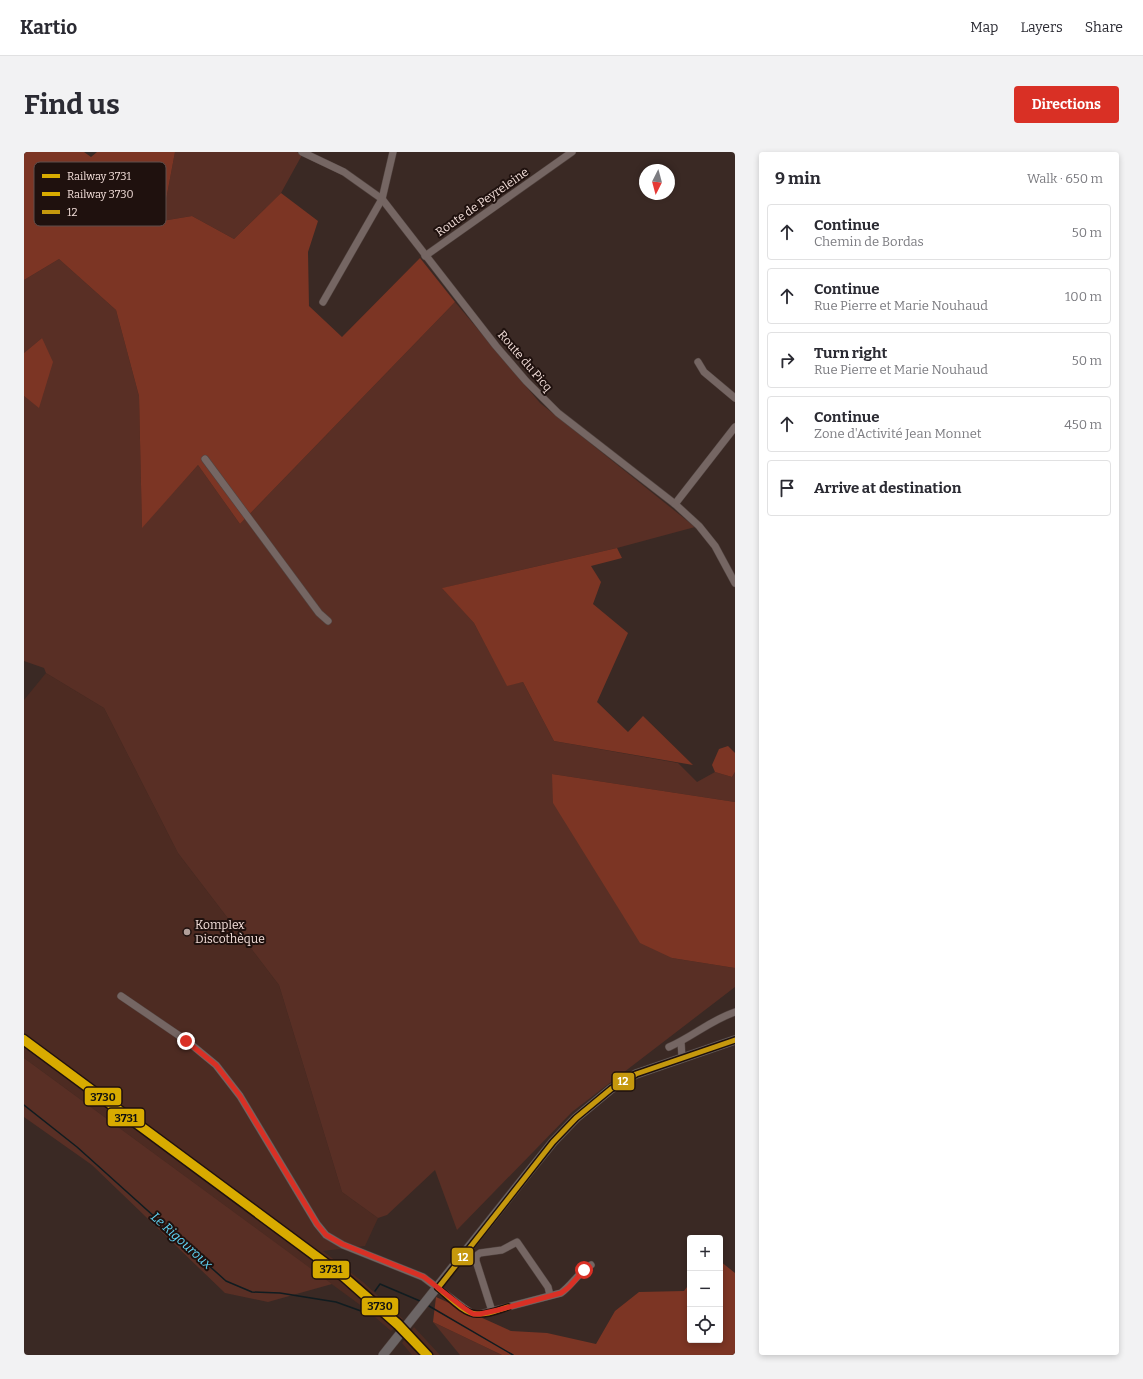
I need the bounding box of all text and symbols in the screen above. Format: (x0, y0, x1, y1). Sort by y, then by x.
text: Kartio (20, 16, 77, 39)
text: Map (970, 19, 998, 36)
text: Layers (1020, 19, 1063, 36)
text: Share (1085, 19, 1123, 36)
button: Directions (1014, 86, 1119, 123)
text: Find us (24, 88, 120, 121)
legend (34, 162, 166, 226)
north arrow (639, 164, 675, 200)
street label: Route de Peyreleine (433, 165, 531, 239)
text: 9 min (775, 168, 821, 189)
text: Railway 3731 (67, 170, 131, 183)
text: Walk · 650 m (1027, 171, 1103, 186)
text: Railway 3730 (67, 188, 134, 201)
text: 12 (67, 206, 77, 219)
text: Continue (814, 216, 880, 234)
icon: ahead (776, 221, 798, 243)
text: 50 m (1072, 225, 1102, 240)
text: Chemin de Bordas (814, 234, 924, 249)
text: Continue (814, 280, 880, 298)
icon: ahead (776, 285, 798, 307)
text: 100 m (1065, 289, 1102, 304)
text: Rue Pierre et Marie Nouhaud (814, 298, 988, 313)
street label: Route du Picq (495, 328, 555, 394)
text: Turn right (814, 344, 887, 362)
icon: right (776, 349, 798, 371)
text: 50 m (1072, 353, 1102, 368)
text: Rue Pierre et Marie Nouhaud (814, 362, 988, 377)
text: Continue (814, 408, 880, 426)
icon: ahead (776, 413, 798, 435)
text: 450 m (1064, 417, 1102, 432)
text: Zone d'Activité Jean Monnet (814, 426, 982, 441)
icon: arrive (776, 477, 798, 499)
text: Arrive at destination (814, 479, 961, 497)
place label: Komplex Discothèque (195, 918, 265, 946)
marker: Komplex Discothèque (182, 927, 192, 937)
route end (177, 1032, 195, 1050)
line badge: 12 (612, 1072, 635, 1091)
text: 12 (618, 1075, 628, 1088)
line badge: 3730 (84, 1087, 122, 1106)
text: 3730 (90, 1091, 116, 1104)
line badge: 3731 (107, 1108, 145, 1127)
text: 3731 (114, 1112, 138, 1125)
water label: Le Rigouroux (148, 1209, 216, 1272)
map controls (687, 1235, 723, 1343)
button: + (687, 1235, 723, 1271)
line badge: 12 (451, 1247, 474, 1266)
text: 12 (458, 1251, 468, 1264)
line badge: 3731 (312, 1260, 350, 1279)
route start (575, 1261, 593, 1279)
text: 3731 (319, 1263, 343, 1276)
button: − (687, 1271, 723, 1307)
line badge: 3730 (361, 1297, 399, 1316)
text: 3730 (367, 1300, 393, 1313)
button: locate (687, 1307, 723, 1343)

